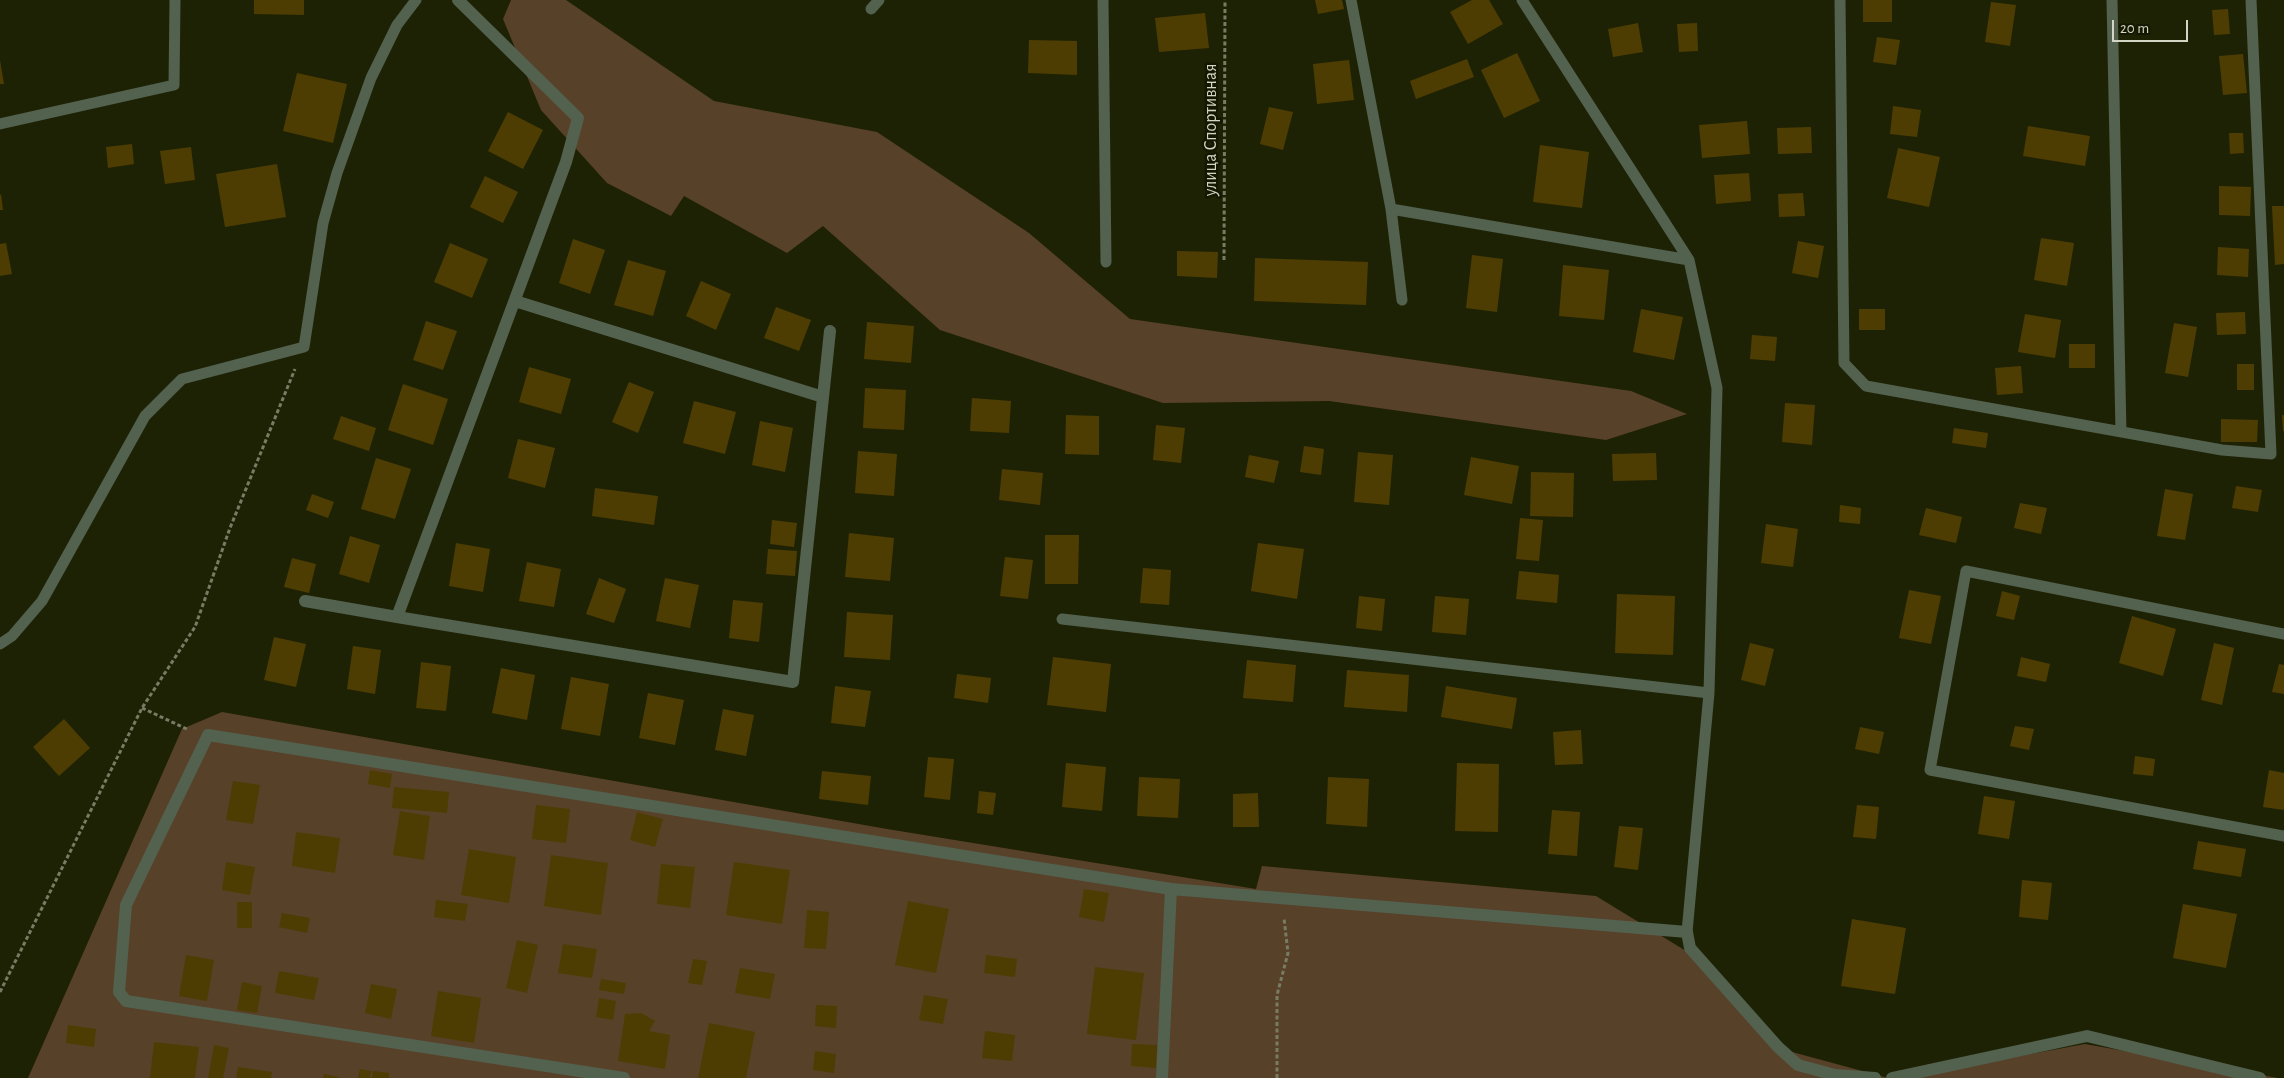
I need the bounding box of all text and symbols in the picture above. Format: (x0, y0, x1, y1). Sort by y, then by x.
scale bar (2114, 10, 2190, 42)
text: 20 m (2120, 21, 2149, 36)
street label: улица Спортивная (1200, 64, 1222, 196)

